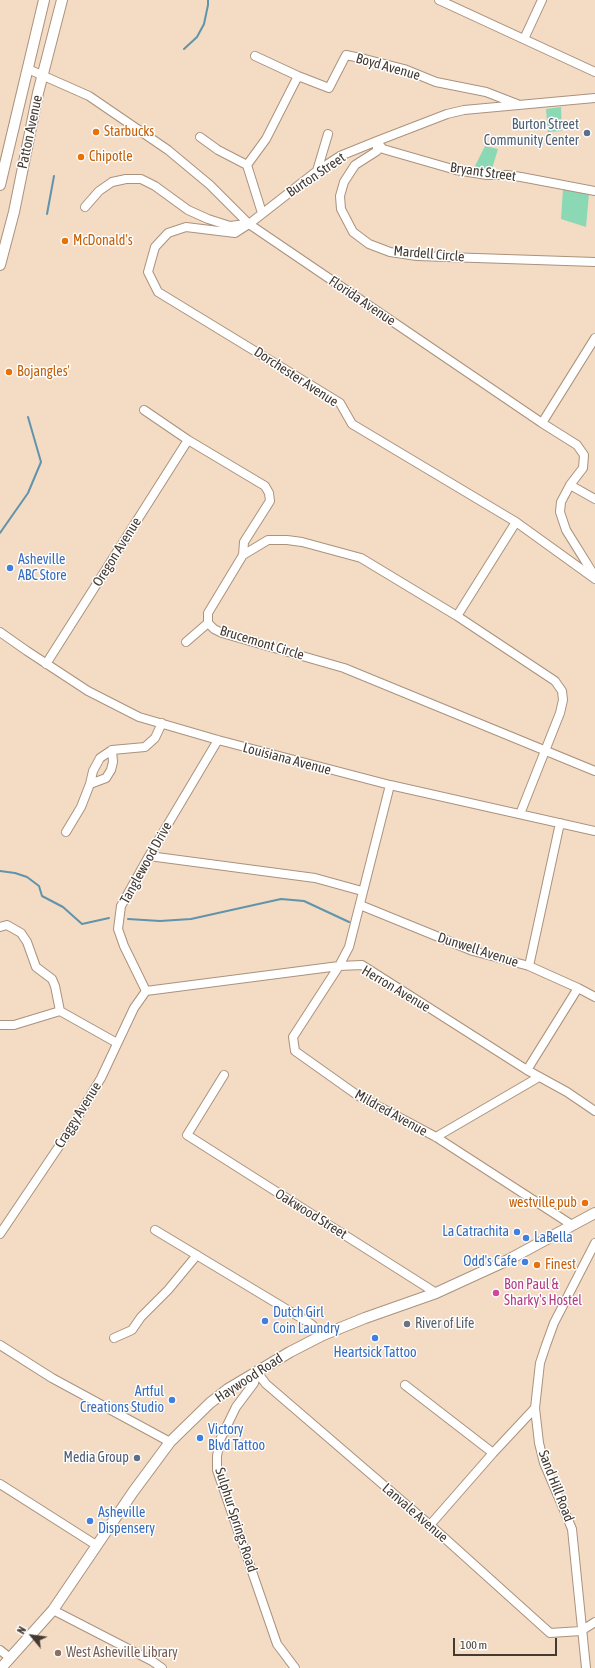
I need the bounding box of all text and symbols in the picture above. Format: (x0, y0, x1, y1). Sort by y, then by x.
street label: Boyd Avenue (354, 50, 422, 84)
street label: Patton Avenue (14, 94, 46, 170)
place label: Burton Street Community Center (484, 117, 579, 150)
place label: Starbucks (104, 124, 154, 140)
marker: Starbucks (91, 127, 101, 137)
marker: Burton Street Community Center (582, 128, 592, 138)
place label: Chipotle (89, 149, 132, 165)
street label: Burton Street (283, 149, 349, 201)
marker: Chipotle (76, 152, 86, 162)
street label: Bryant Street (449, 159, 517, 185)
place label: McDonald's (73, 233, 133, 249)
marker: McDonald's (60, 236, 70, 246)
street label: Mardell Circle (393, 243, 465, 265)
street label: Florida Avenue (325, 273, 399, 329)
street label: Dorchester Avenue (251, 344, 341, 410)
place label: Bojangles' (17, 364, 70, 380)
marker: Bojangles' (4, 367, 14, 377)
street label: Oregon Avenue (89, 514, 145, 590)
place label: Asheville ABC Store (18, 552, 67, 584)
marker: Asheville ABC Store (5, 563, 15, 573)
street label: Brucemont Circle (218, 622, 306, 664)
street label: Louisiana Avenue (241, 739, 333, 779)
street label: Tanglewood Drive (117, 819, 175, 907)
street label: Dunwell Avenue (435, 929, 521, 971)
street label: Herron Avenue (359, 962, 433, 1016)
street label: Craggy Avenue (51, 1079, 105, 1151)
street label: Mildred Avenue (352, 1086, 430, 1140)
street label: Oakwood Street (272, 1185, 350, 1243)
place label: westville pub (509, 1195, 577, 1211)
marker: westville pub (580, 1198, 590, 1208)
place label: La Catrachita (442, 1224, 509, 1240)
marker: La Catrachita (512, 1227, 522, 1237)
place label: LaBella (534, 1230, 573, 1246)
marker: LaBella (521, 1233, 531, 1243)
place label: Odd's Cafe (463, 1254, 517, 1270)
marker: Odd's Cafe (520, 1257, 530, 1267)
place label: Finest (545, 1257, 576, 1273)
marker: Finest (532, 1260, 542, 1270)
place label: Bon Paul & Sharky's Hostel (504, 1277, 582, 1310)
marker: Bon Paul & Sharky's Hostel (491, 1288, 501, 1298)
place label: Dutch Girl Coin Laundry (273, 1305, 340, 1338)
marker: Dutch Girl Coin Laundry (260, 1316, 270, 1326)
place label: River of Life (415, 1316, 474, 1332)
marker: River of Life (402, 1319, 412, 1329)
marker: Heartsick Tattoo (370, 1333, 380, 1343)
place label: Heartsick Tattoo (333, 1345, 417, 1361)
street label: Haywood Road (212, 1350, 286, 1406)
place label: Artful Creations Studio (80, 1384, 164, 1416)
marker: Artful Creations Studio (167, 1395, 177, 1405)
place label: Victory Blvd Tattoo (208, 1422, 265, 1454)
marker: Victory Blvd Tattoo (195, 1433, 205, 1443)
street label: Sand Hill Road (535, 1448, 577, 1524)
place label: Media Group (64, 1450, 129, 1466)
marker: Media Group (132, 1453, 142, 1463)
street label: Sulphur Springs Road (211, 1466, 261, 1574)
street label: Lanvale Avenue (379, 1480, 451, 1546)
place label: Asheville Dispensery (98, 1505, 155, 1538)
marker: Asheville Dispensery (85, 1516, 95, 1526)
north arrow (12, 1616, 52, 1656)
text: N (15, 1624, 28, 1636)
scale bar (455, 1630, 559, 1656)
text: 100 m (460, 1638, 487, 1652)
place label: West Asheville Library (66, 1645, 178, 1661)
marker: West Asheville Library (53, 1648, 63, 1658)

